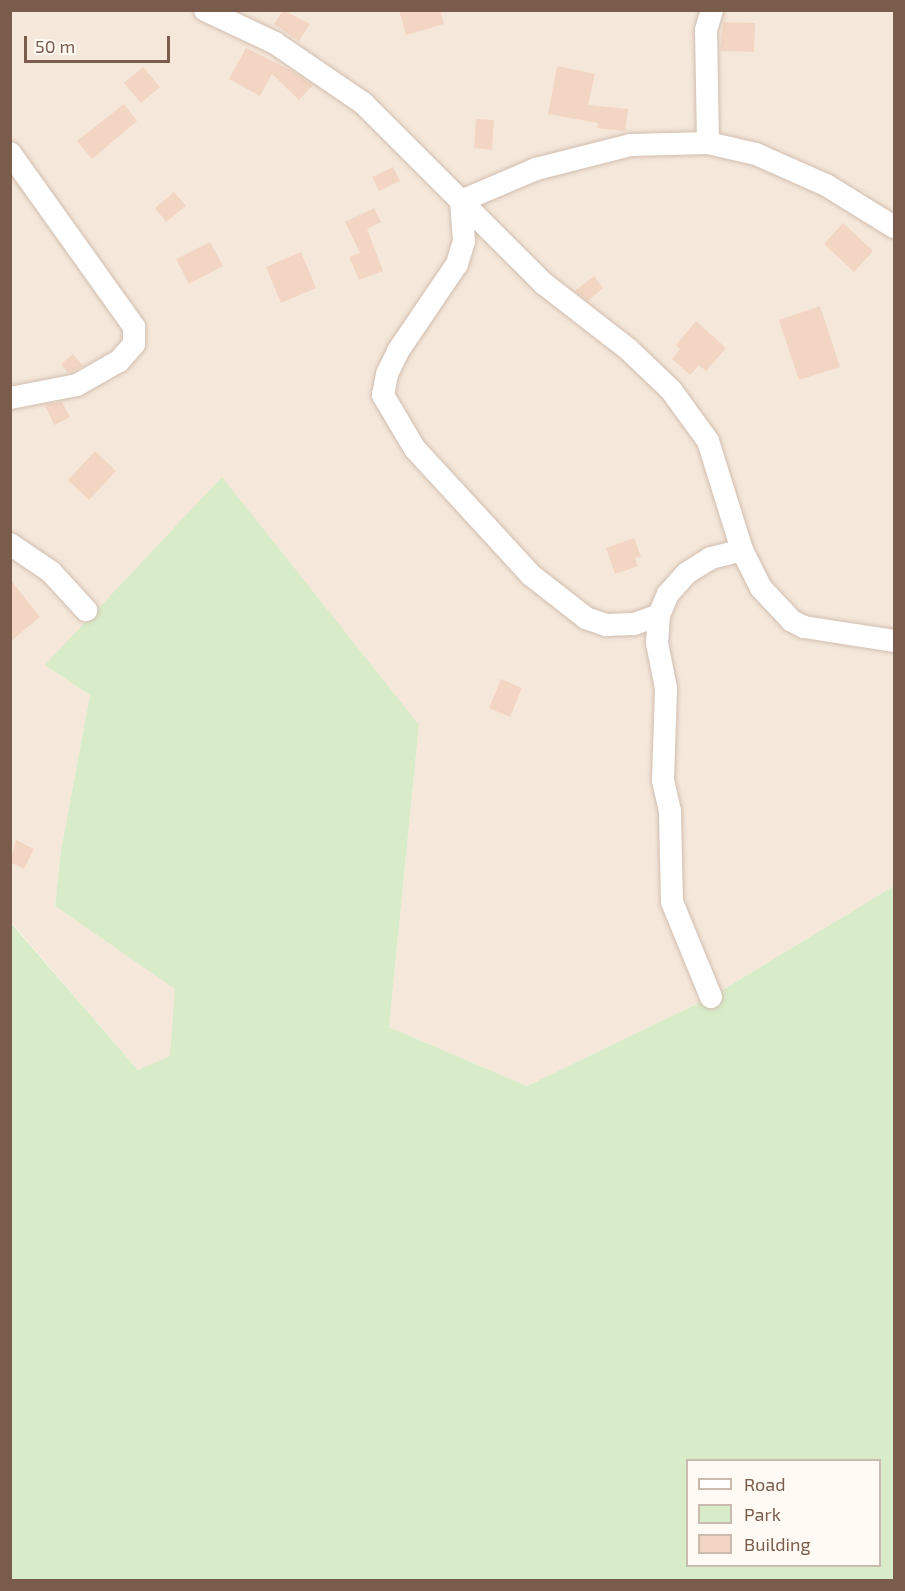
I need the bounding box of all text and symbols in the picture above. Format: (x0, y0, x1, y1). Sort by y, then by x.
scale bar (27, 24, 172, 62)
text: 50 m (35, 35, 75, 57)
legend (686, 1459, 881, 1567)
text: Road (744, 1473, 785, 1495)
text: Park (744, 1503, 781, 1525)
text: Building (744, 1533, 811, 1555)

